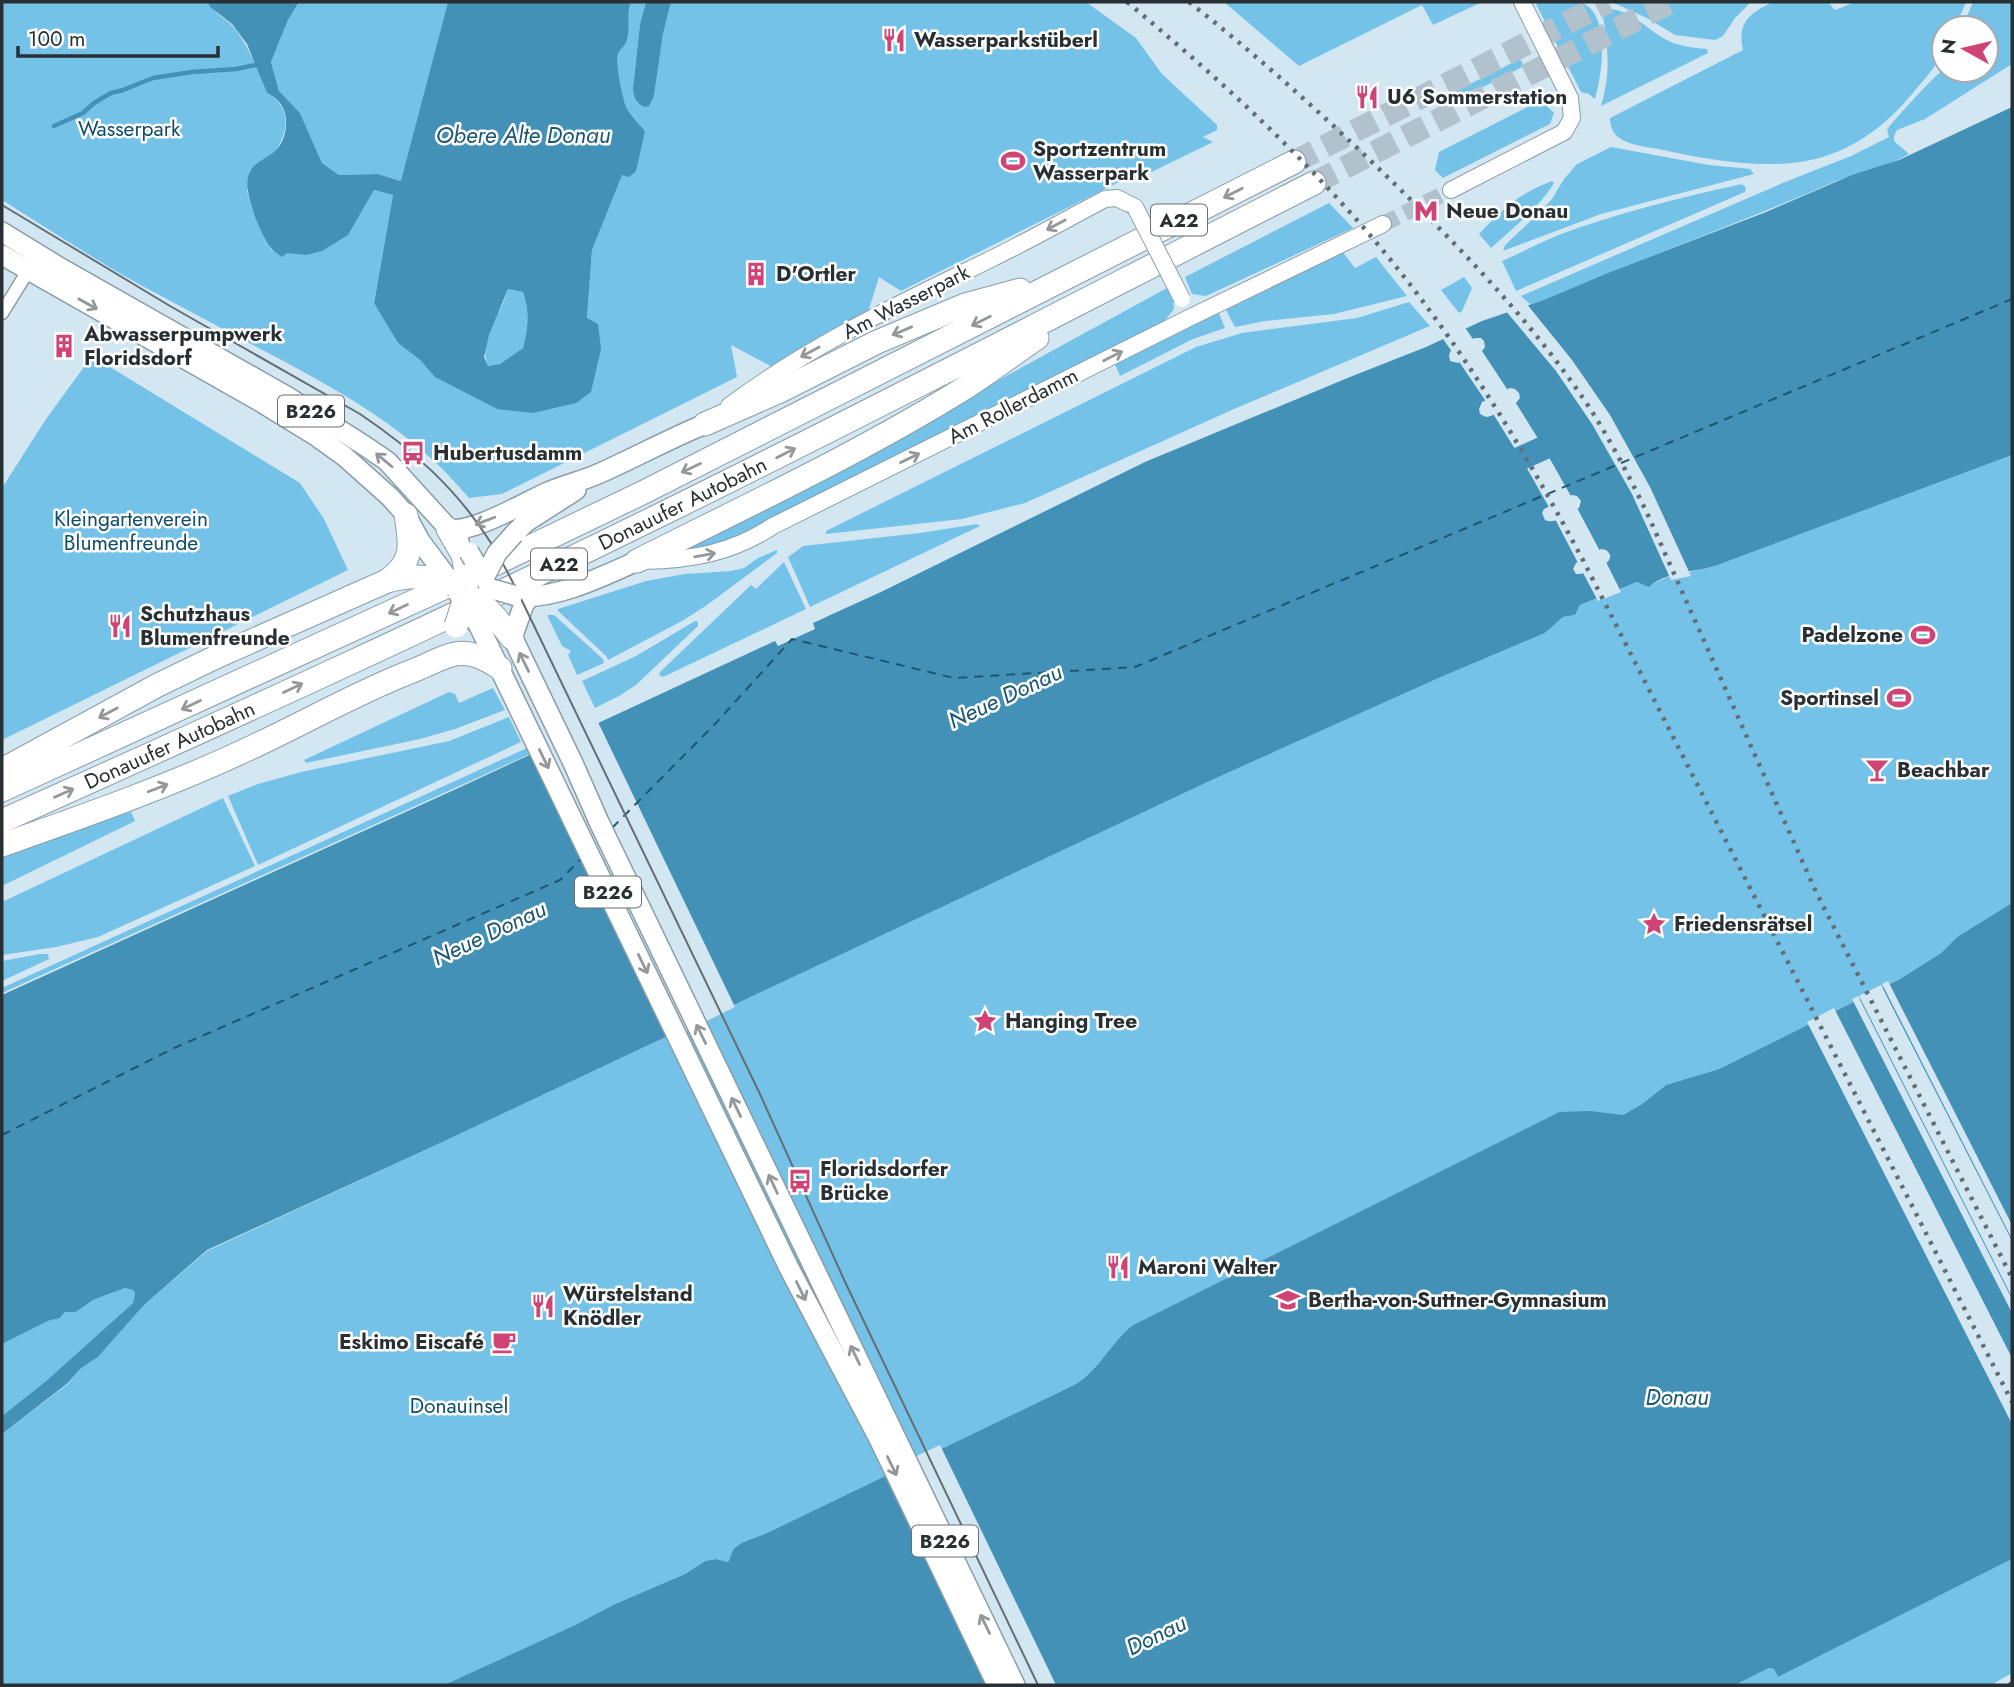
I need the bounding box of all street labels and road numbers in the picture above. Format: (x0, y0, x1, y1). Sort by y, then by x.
road number: A22 (1151, 204, 1207, 235)
street label: Am Wasserpark (837, 257, 975, 347)
street label: Am Rollerdamm (943, 360, 1083, 452)
road number: B226 (278, 396, 344, 426)
street label: Donauufer Autobahn (593, 449, 772, 558)
road number: A22 (531, 548, 587, 580)
street label: Donauufer Autobahn (80, 694, 260, 797)
road number: B226 (575, 876, 641, 908)
road number: B226 (912, 1526, 978, 1556)

